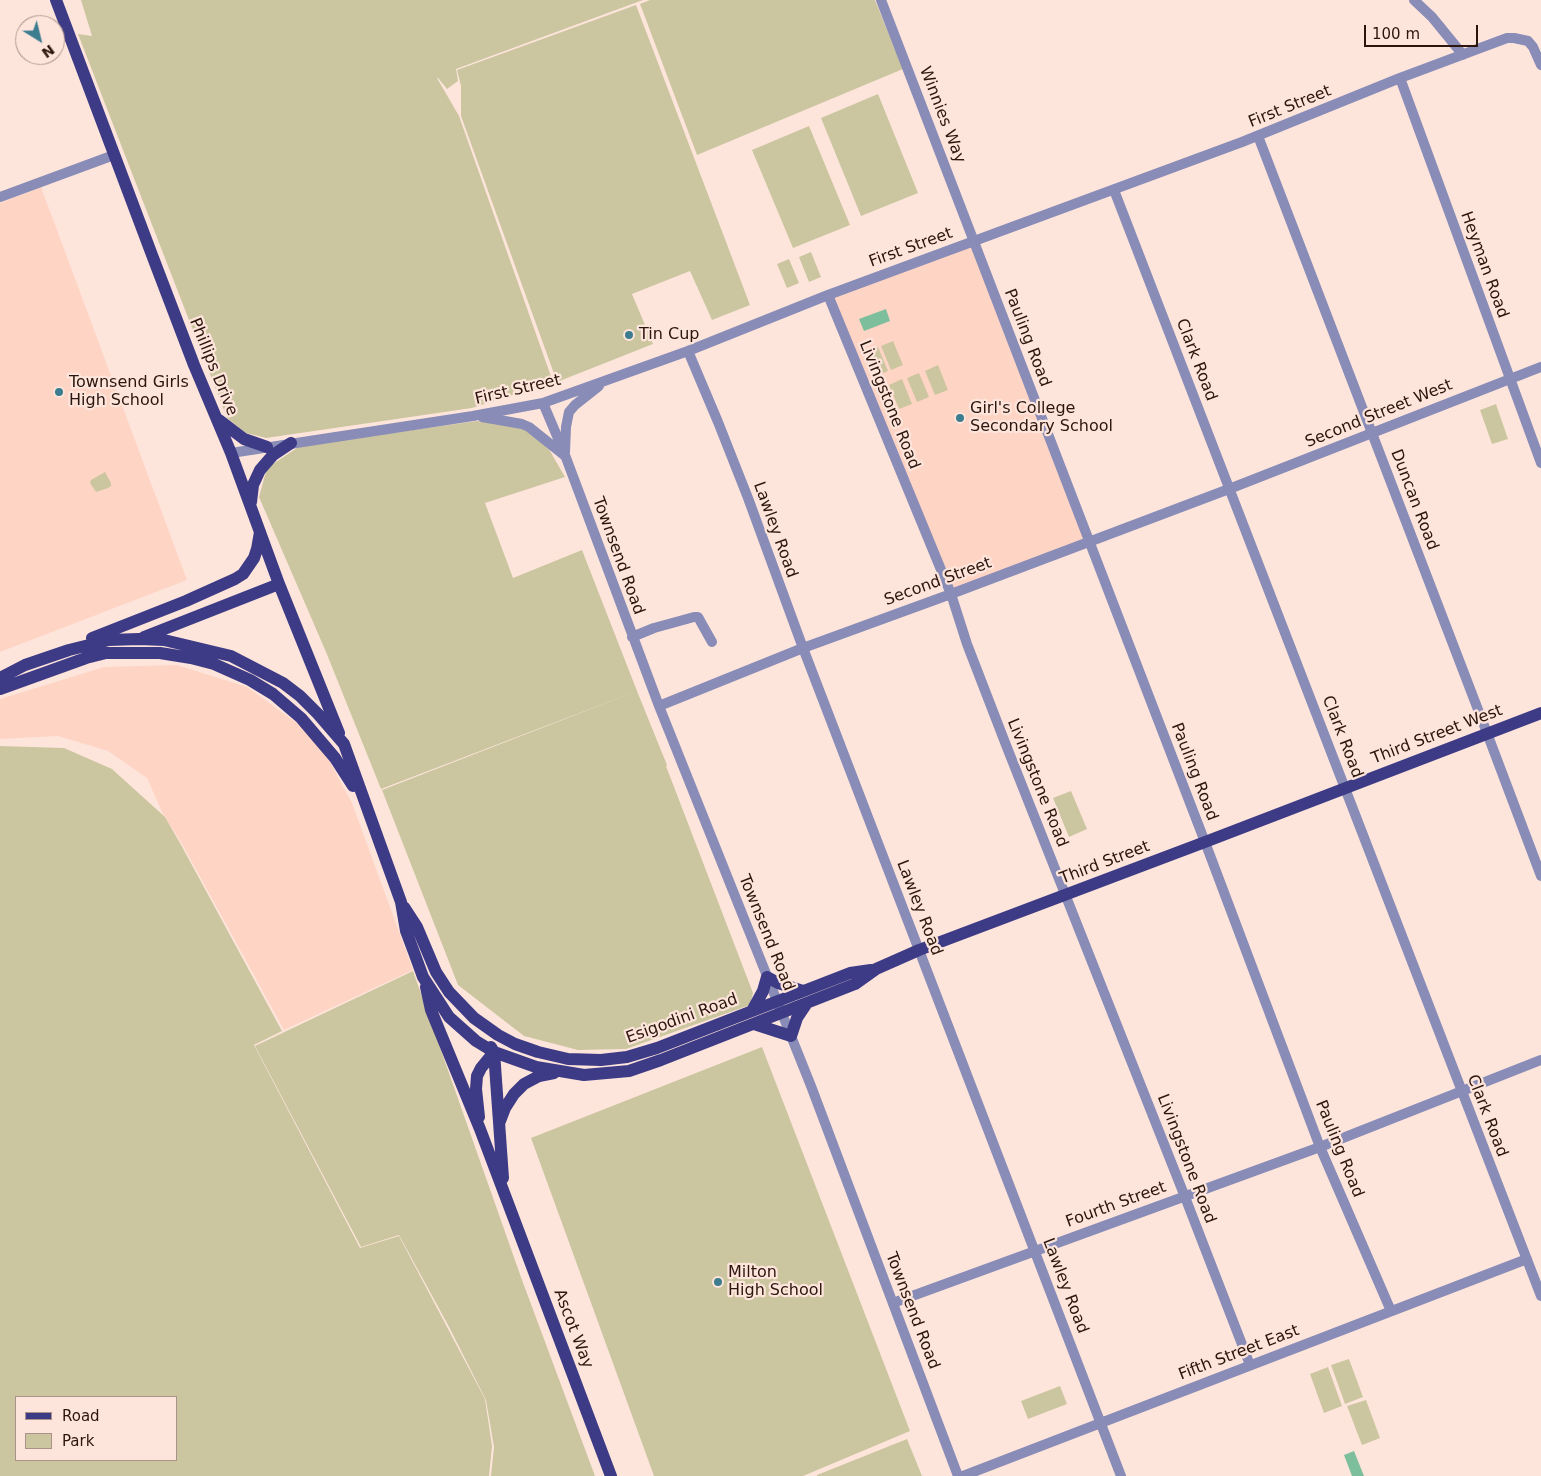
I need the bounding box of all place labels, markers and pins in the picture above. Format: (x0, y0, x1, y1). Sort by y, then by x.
place label: Tin Cup (639, 325, 699, 345)
marker: Tin Cup (623, 329, 635, 341)
place label: Townsend Girls High School (69, 373, 189, 411)
marker: Townsend Girls High School (53, 386, 65, 398)
place label: Girl's College Secondary School (970, 399, 1113, 437)
marker: Girl's College Secondary School (954, 412, 966, 424)
place label: Milton High School (728, 1263, 823, 1301)
marker: Milton High School (712, 1276, 724, 1288)

